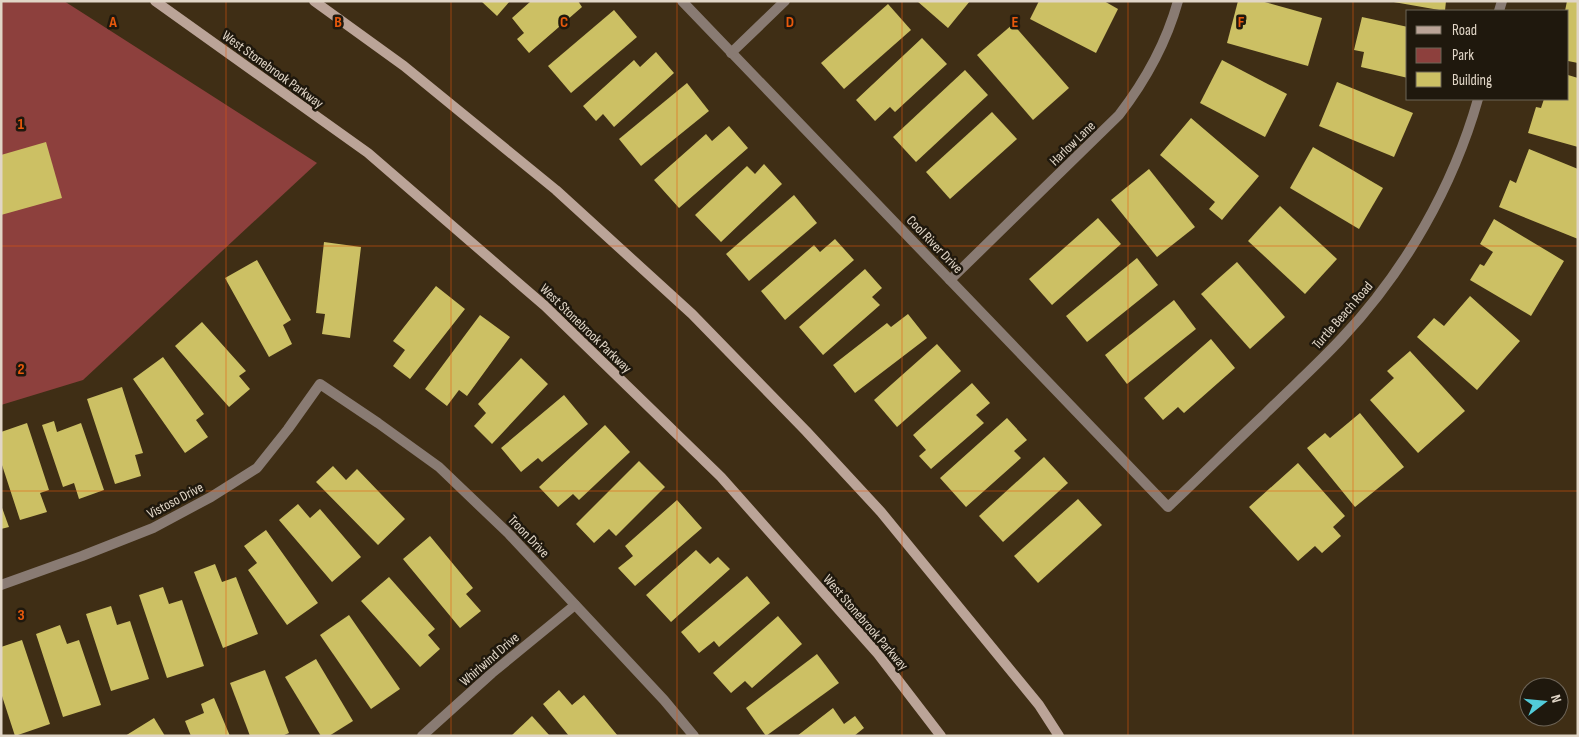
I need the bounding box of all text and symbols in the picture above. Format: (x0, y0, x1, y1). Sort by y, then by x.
legend (1406, 10, 1569, 100)
text: A (108, 13, 117, 32)
text: B (334, 13, 342, 32)
text: C (560, 13, 568, 32)
text: D (786, 13, 794, 32)
text: E (1012, 13, 1019, 32)
text: F (1238, 13, 1245, 32)
text: Road (1452, 21, 1477, 40)
street label: West Stonebrook Parkway (219, 27, 327, 112)
text: Park (1452, 46, 1474, 65)
text: Building (1452, 71, 1492, 90)
text: 1 (18, 115, 25, 134)
street label: Harlow Lane (1046, 117, 1099, 169)
street label: Cool River Drive (903, 212, 966, 277)
street label: Turtle Beach Road (1308, 278, 1376, 353)
street label: West Stonebrook Parkway (536, 280, 636, 377)
text: 2 (17, 360, 25, 379)
street label: Vistoso Drive (144, 479, 206, 522)
street label: Troon Drive (504, 511, 553, 561)
street label: West Stonebrook Parkway (819, 571, 912, 674)
text: 3 (17, 606, 25, 625)
street label: Whirlwind Drive (456, 629, 523, 690)
north arrow (1519, 677, 1569, 727)
text: N (1547, 693, 1565, 704)

